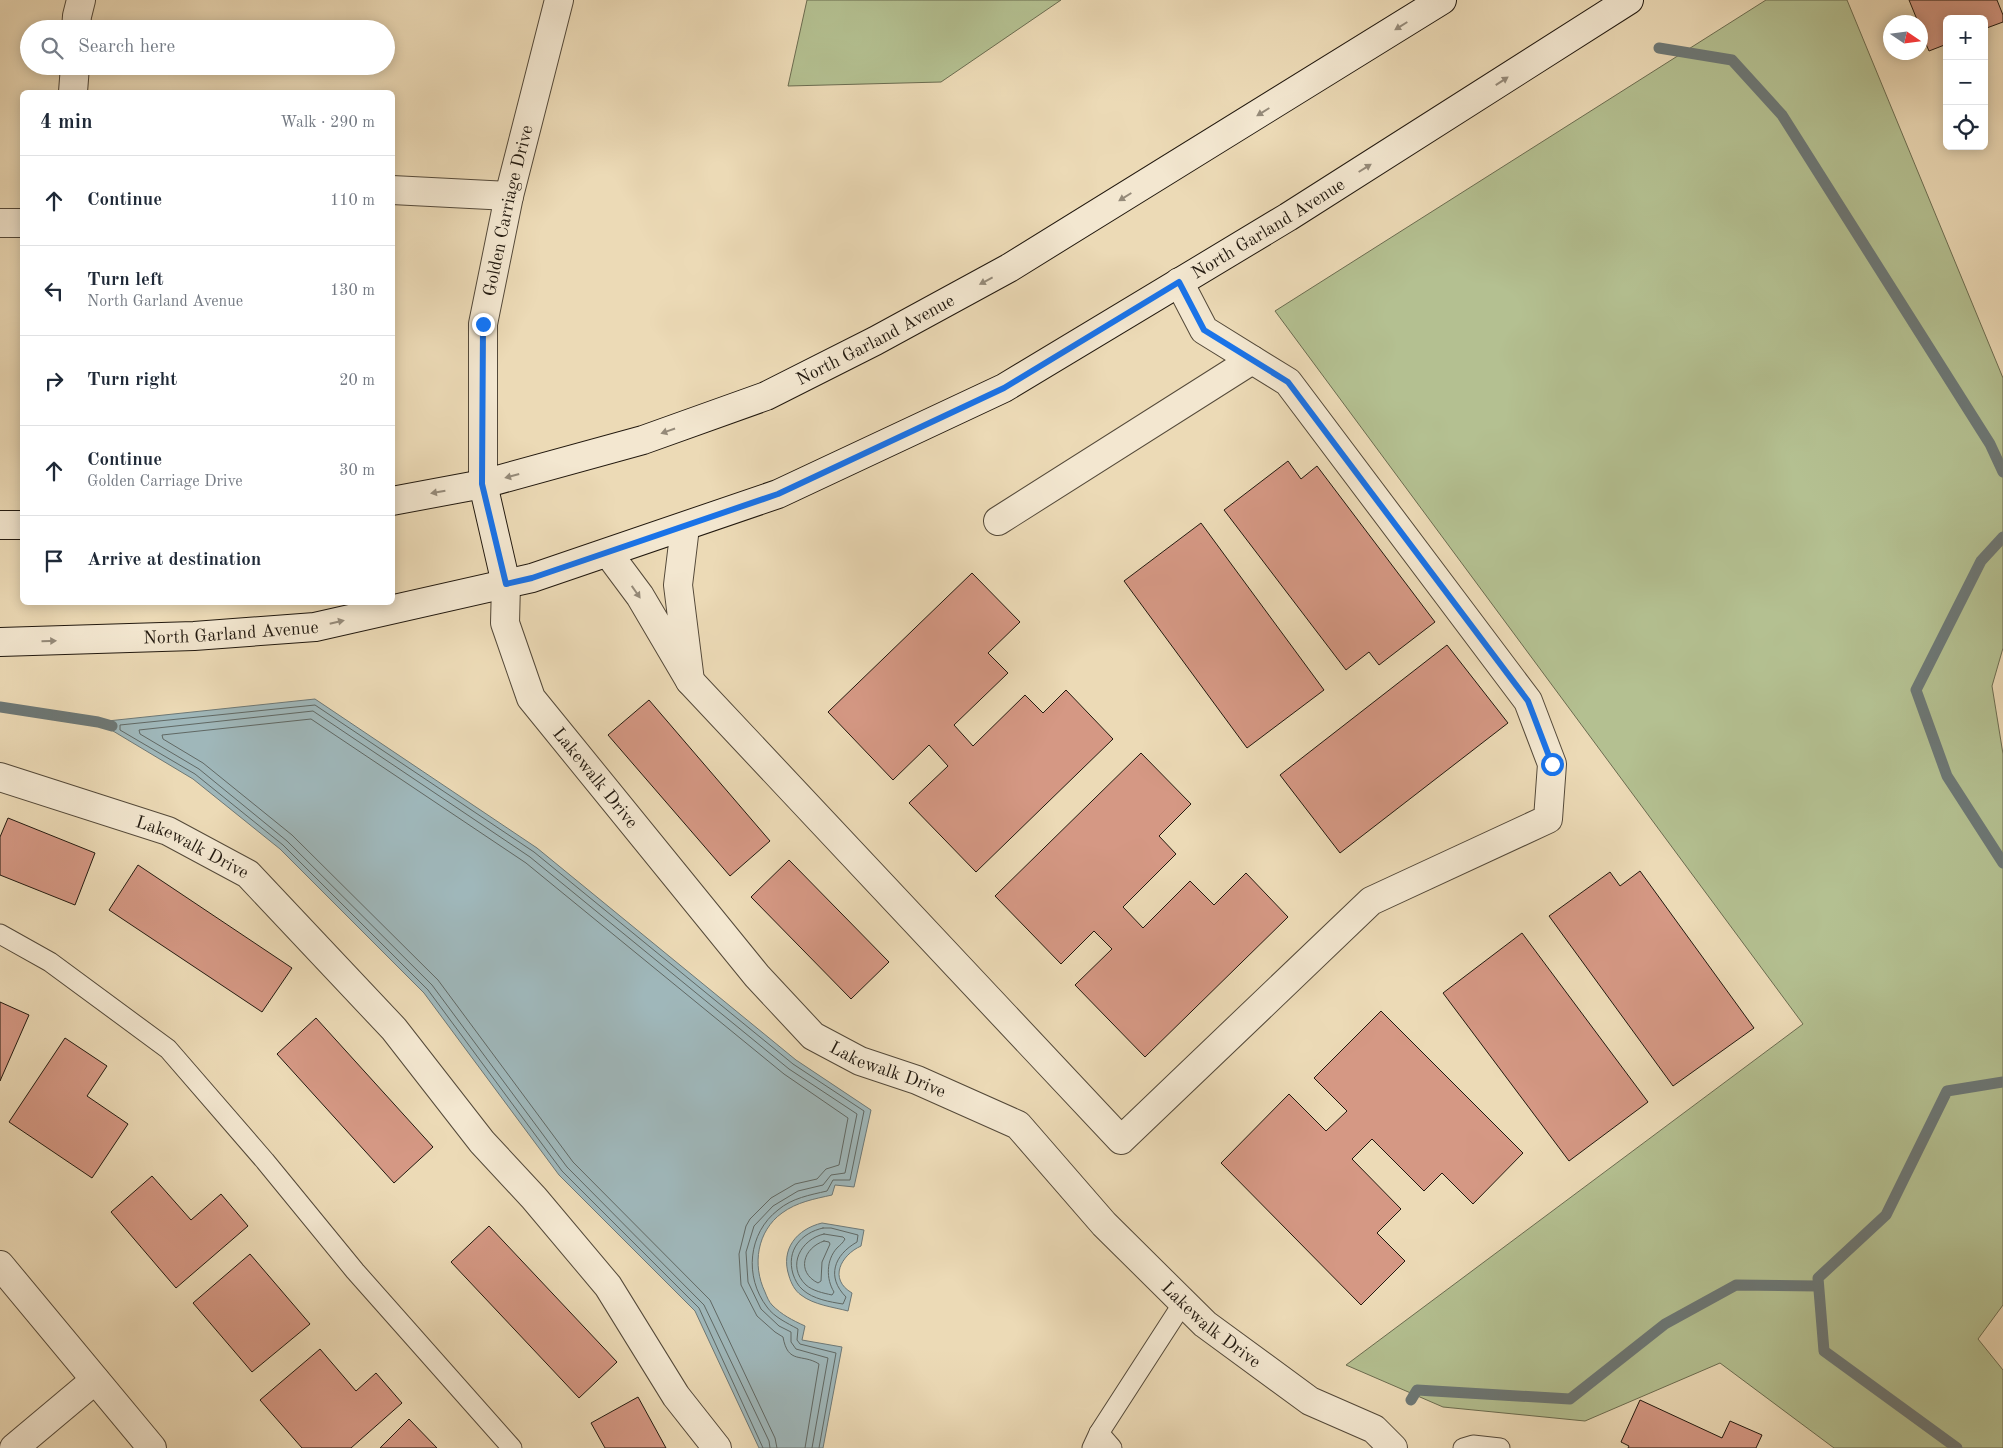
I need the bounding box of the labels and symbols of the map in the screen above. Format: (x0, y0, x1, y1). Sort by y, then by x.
north arrow (1883, 15, 1928, 60)
one-way arrow (1395, 22, 1408, 31)
one-way arrow (1496, 76, 1509, 86)
one-way arrow (1256, 107, 1269, 116)
street label: Golden Carriage Drive (481, 123, 537, 298)
one-way arrow (1359, 164, 1372, 173)
street label: North Garland Avenue (1189, 175, 1348, 283)
one-way arrow (1118, 192, 1131, 202)
one-way arrow (978, 277, 993, 285)
street label: North Garland Avenue (794, 292, 958, 389)
route end (472, 313, 495, 336)
one-way arrow (660, 427, 675, 435)
one-way arrow (504, 472, 519, 480)
one-way arrow (429, 489, 445, 497)
one-way arrow (631, 585, 641, 599)
one-way arrow (330, 618, 345, 626)
street label: North Garland Avenue (143, 619, 319, 648)
one-way arrow (41, 637, 57, 645)
street label: Lakewalk Drive (549, 725, 641, 832)
route start (1541, 753, 1564, 776)
street label: Lakewalk Drive (133, 813, 251, 883)
street label: Lakewalk Drive (826, 1039, 948, 1102)
street label: Lakewalk Drive (1158, 1278, 1264, 1372)

